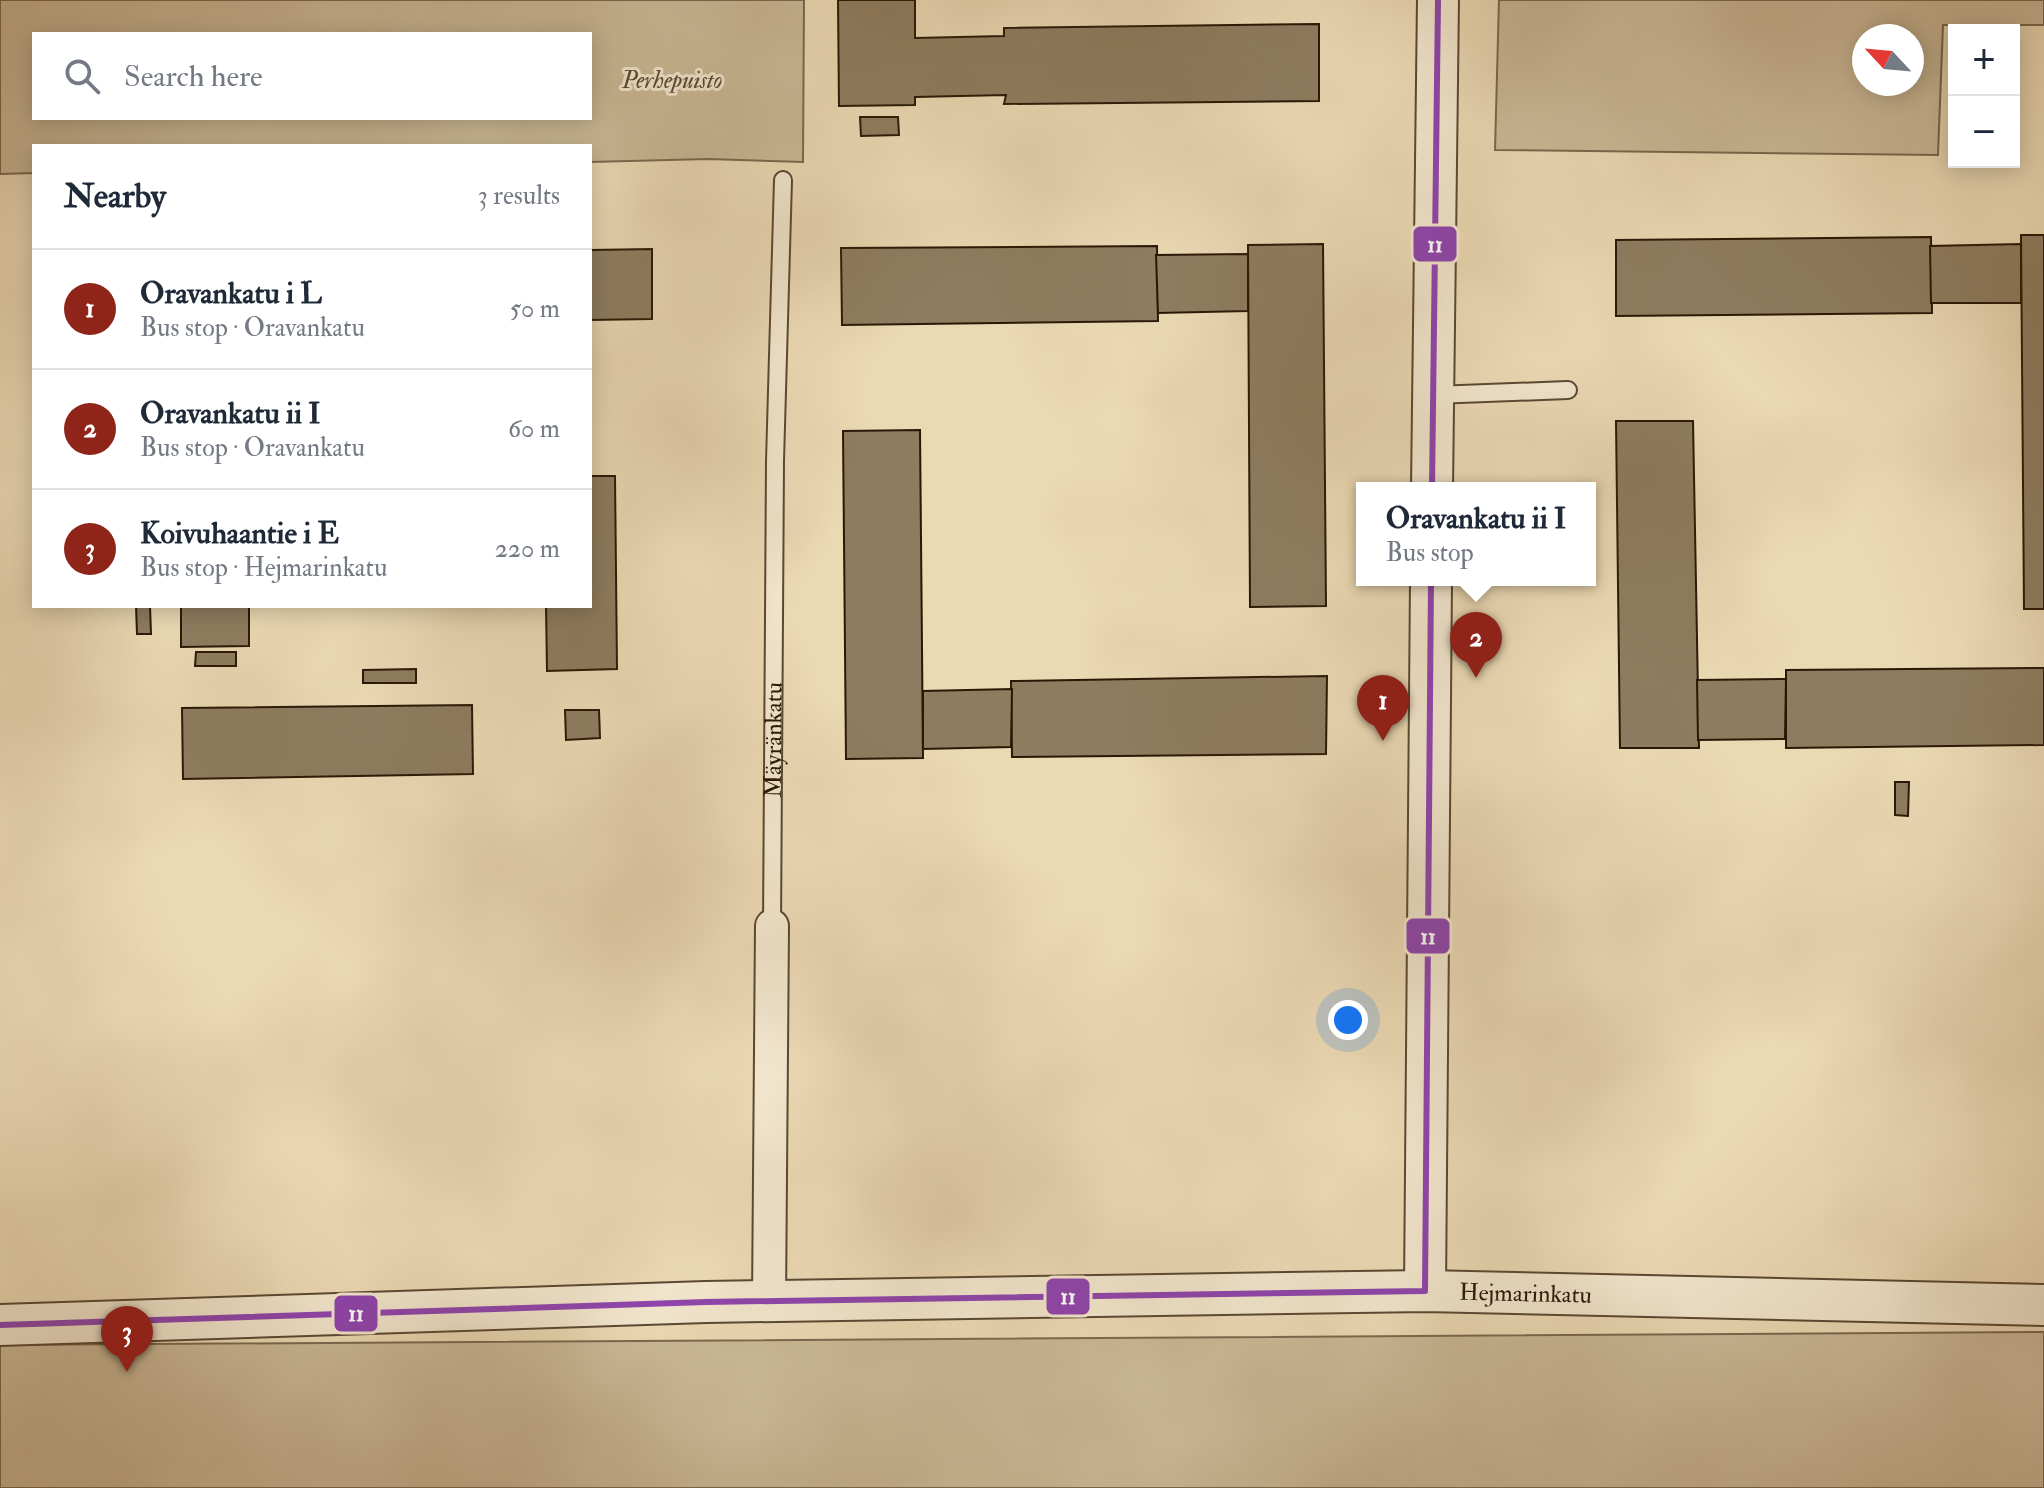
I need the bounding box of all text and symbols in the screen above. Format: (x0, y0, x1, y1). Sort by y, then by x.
north arrow (1852, 24, 1924, 96)
map controls (1948, 24, 2020, 168)
button: + (1948, 24, 2020, 96)
search box (32, 32, 592, 120)
icon: search (60, 54, 104, 98)
text: Search here (124, 58, 263, 95)
park label: Perhepuisto (621, 65, 722, 96)
button: − (1948, 96, 2020, 168)
text: Nearby (64, 175, 166, 218)
text: 3 results (478, 180, 560, 212)
line badge: 11 (1412, 225, 1458, 263)
text: 11 (1427, 231, 1443, 259)
text: Oravankatu i L (140, 275, 322, 312)
text: 1 (85, 293, 95, 325)
text: 50 m (510, 293, 560, 325)
text: Bus stop · Oravankatu (140, 312, 365, 344)
text: Oravankatu ii I (140, 395, 320, 432)
text: 2 (83, 413, 97, 445)
text: 60 m (508, 413, 560, 445)
text: Bus stop · Oravankatu (140, 432, 365, 464)
popup (1356, 482, 1596, 586)
text: Oravankatu ii I (1386, 500, 1566, 537)
text: Koivuhaantie i E (140, 515, 339, 552)
text: 3 (85, 533, 95, 565)
text: 220 m (495, 533, 560, 565)
text: Bus stop (1386, 537, 1474, 569)
text: Bus stop · Hejmarinkatu (140, 552, 387, 584)
pin: 2 (1450, 612, 1502, 678)
pin: 1 (1357, 675, 1409, 741)
street label: Mäyränkatu (757, 682, 789, 798)
line badge: 11 (1405, 917, 1451, 955)
text: 11 (1420, 923, 1436, 951)
your location (1328, 1000, 1368, 1040)
street label: Hejmarinkatu (1459, 1276, 1592, 1310)
line badge: 11 (1045, 1277, 1091, 1316)
text: 11 (1060, 1283, 1076, 1311)
line badge: 11 (333, 1294, 379, 1333)
text: 11 (348, 1300, 364, 1328)
pin: 3 (101, 1306, 153, 1372)

